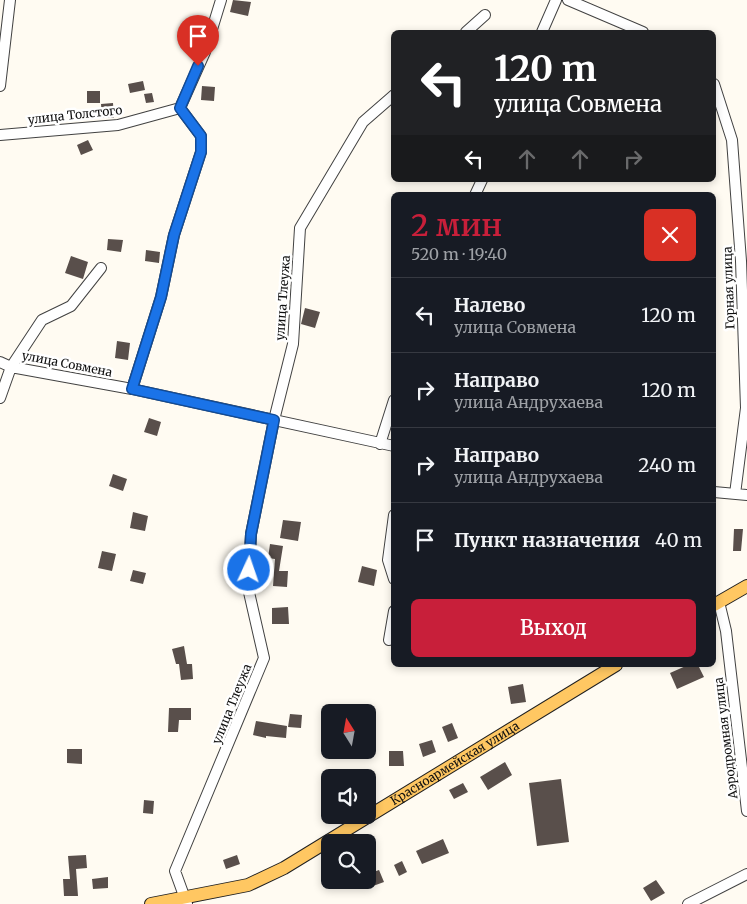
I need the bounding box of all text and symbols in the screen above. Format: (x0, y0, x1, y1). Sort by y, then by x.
pin (177, 15, 219, 66)
icon: arrive (184, 22, 212, 50)
text: 120 m (494, 47, 597, 91)
icon: left (411, 50, 476, 115)
text: улица Совмена (494, 90, 662, 118)
street label: улица Толстого (27, 102, 123, 127)
icon: left (460, 145, 488, 173)
icon: ahead (513, 145, 541, 173)
icon: ahead (566, 145, 594, 173)
icon: right (619, 145, 647, 173)
text: 2 мин (411, 206, 502, 244)
button: close (644, 209, 696, 261)
text: 520 m · 19:40 (411, 244, 507, 264)
street label: Горная улица (720, 246, 737, 330)
street label: улица Тлеужа (272, 254, 293, 341)
text: Налево (454, 293, 525, 317)
icon: left (411, 301, 439, 329)
text: 120 m (641, 303, 696, 327)
text: улица Совмена (454, 317, 576, 337)
street label: улица Совмена (21, 347, 114, 380)
text: Направо (454, 368, 539, 392)
icon: right (411, 376, 439, 404)
text: 120 m (641, 378, 696, 402)
text: улица Андрухаева (454, 392, 603, 412)
text: Направо (454, 443, 539, 467)
icon: right (411, 451, 439, 479)
text: 240 m (638, 453, 696, 477)
text: улица Андрухаева (454, 467, 603, 487)
icon: arrive (411, 526, 439, 554)
text: Пункт назначения (454, 528, 640, 552)
text: 40 m (655, 528, 702, 552)
position arrow (222, 543, 274, 595)
button: Выход (411, 599, 696, 657)
street label: улица Тлеужа (209, 661, 255, 746)
street label: Аэродромная улица (711, 676, 741, 801)
north arrow (321, 704, 376, 759)
map controls (321, 704, 376, 889)
street label: Красноармейская улица (388, 718, 522, 808)
button: sound (321, 769, 376, 824)
button: search (321, 834, 376, 889)

